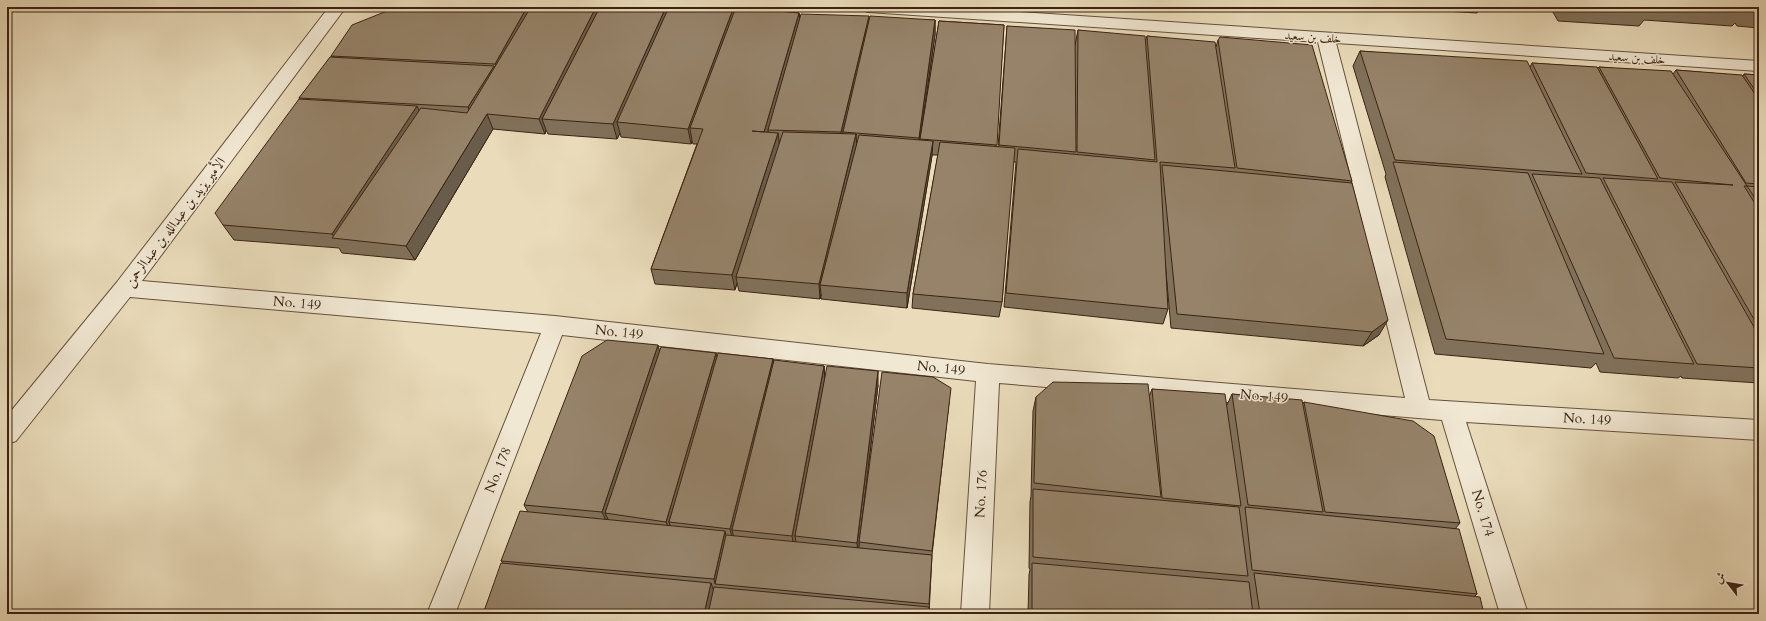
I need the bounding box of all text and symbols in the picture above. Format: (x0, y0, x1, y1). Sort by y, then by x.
street label: خلف بن سعيد (1284, 27, 1342, 47)
street label: خلف بن سعيد (1608, 48, 1666, 68)
street label: الأمير يزيد بن عبدالله بن عبدالرحمن (119, 153, 230, 291)
street label: No. 149 (272, 291, 322, 315)
street label: No. 149 (594, 320, 644, 344)
street label: No. 149 (916, 356, 966, 380)
street label: No. 149 (1239, 384, 1289, 408)
street label: No. 149 (1562, 408, 1612, 430)
street label: No. 178 (480, 444, 516, 496)
street label: No. 176 (970, 469, 992, 519)
street label: No. 174 (1467, 487, 1499, 539)
north arrow (1708, 563, 1748, 603)
text: ش (1711, 569, 1729, 587)

